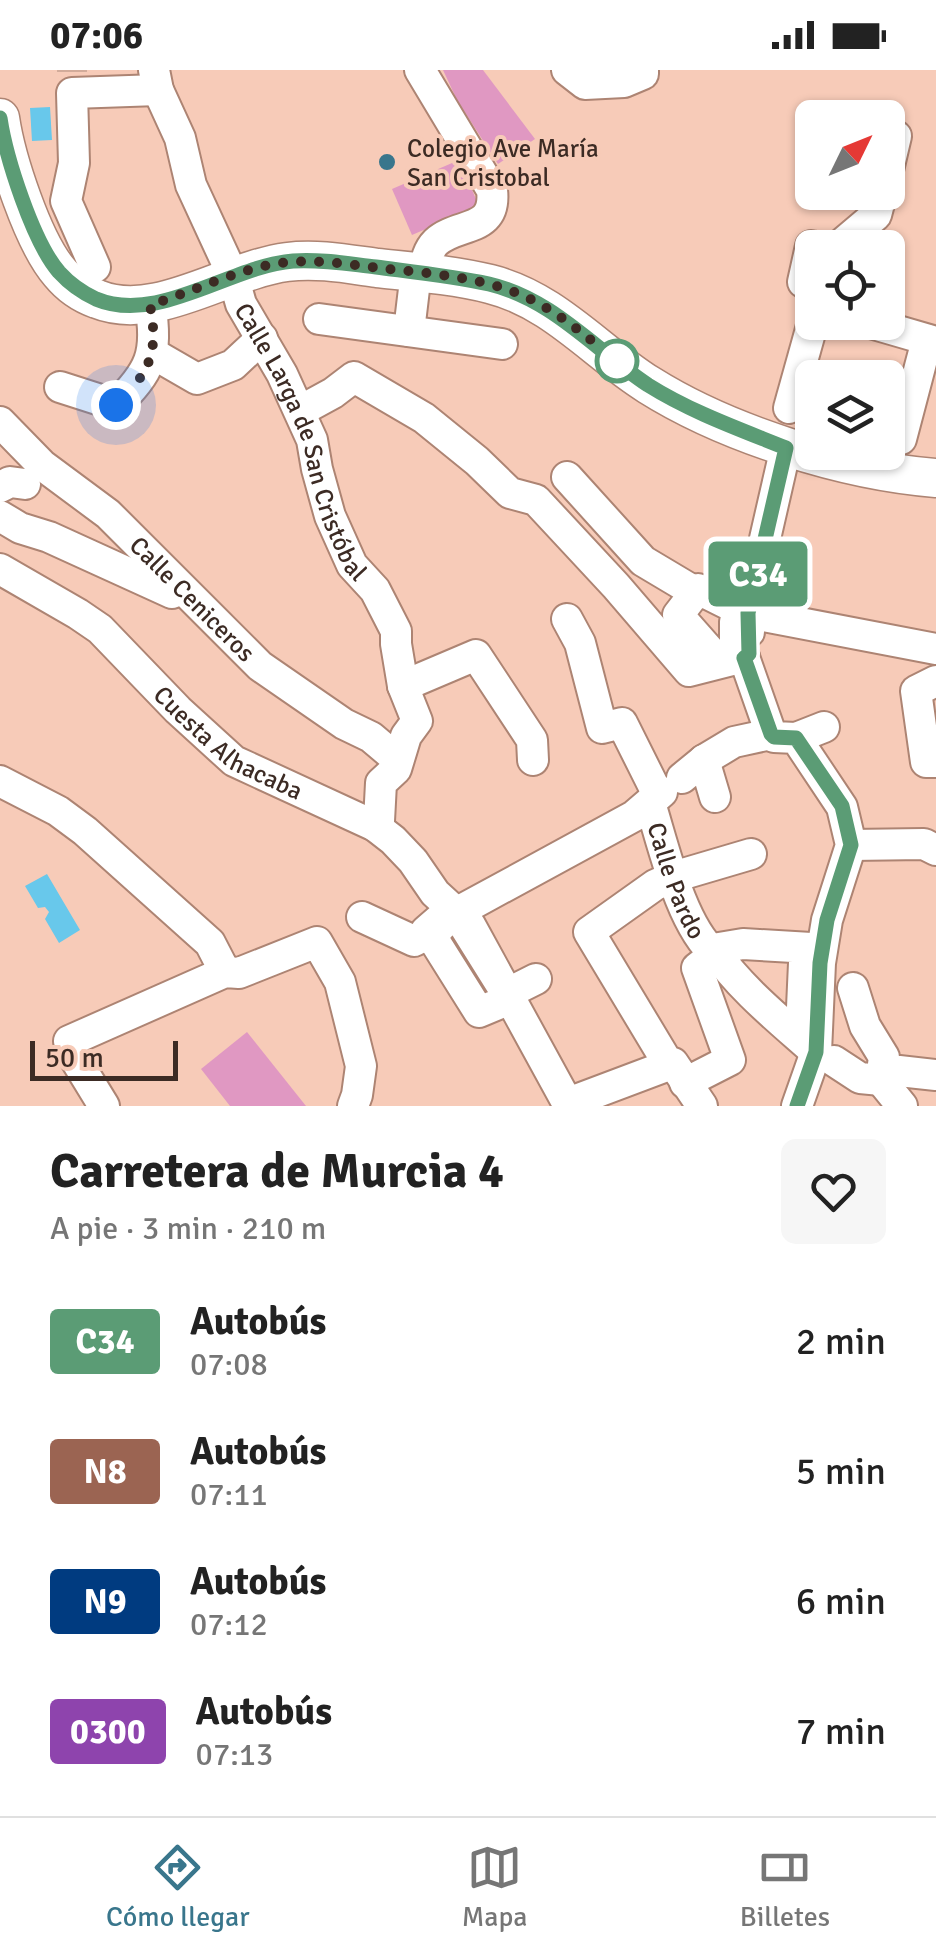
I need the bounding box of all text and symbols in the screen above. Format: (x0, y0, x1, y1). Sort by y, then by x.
text: 07:06 (50, 12, 143, 59)
north arrow (795, 100, 905, 210)
map controls (795, 100, 905, 470)
place label: Colegio Ave María San Cristobal (407, 133, 599, 193)
marker: Colegio Ave María San Cristobal (376, 151, 398, 173)
button: locate (795, 230, 905, 340)
street label: Calle Larga de San Cristóbal (228, 297, 374, 587)
unlabelled marker (596, 340, 638, 382)
button: layers (795, 360, 905, 470)
your location (91, 380, 141, 430)
street label: Calle Ceniceros (123, 529, 262, 668)
line badge: C34 (700, 542, 816, 606)
text: C34 (728, 553, 788, 596)
street label: Cuesta Alhacaba (147, 679, 308, 806)
street label: Calle Pardo (641, 819, 713, 944)
scale bar (30, 1036, 178, 1080)
text: 50 m (45, 1041, 104, 1075)
button: heart (781, 1139, 886, 1244)
text: Carretera de Murcia 4 (50, 1142, 504, 1201)
text: A pie · 3 min · 210 m (50, 1209, 326, 1248)
text: Autobús (190, 1298, 326, 1345)
text: 2 min (796, 1318, 886, 1365)
text: C34 (75, 1320, 135, 1363)
text: 07:08 (190, 1345, 268, 1384)
text: Autobús (190, 1428, 326, 1475)
text: 5 min (796, 1448, 886, 1495)
text: N8 (83, 1450, 127, 1493)
text: 07:11 (190, 1475, 268, 1514)
text: Autobús (190, 1558, 326, 1605)
text: 6 min (796, 1578, 886, 1625)
text: N9 (83, 1580, 127, 1623)
text: 07:12 (190, 1605, 268, 1644)
text: Autobús (196, 1688, 332, 1735)
text: 7 min (796, 1708, 886, 1755)
text: 0300 (70, 1710, 146, 1753)
text: 07:13 (196, 1735, 273, 1774)
tab: Cómo llegar (106, 1840, 250, 1934)
tab: Mapa (462, 1840, 528, 1934)
tab: Billetes (740, 1840, 830, 1934)

